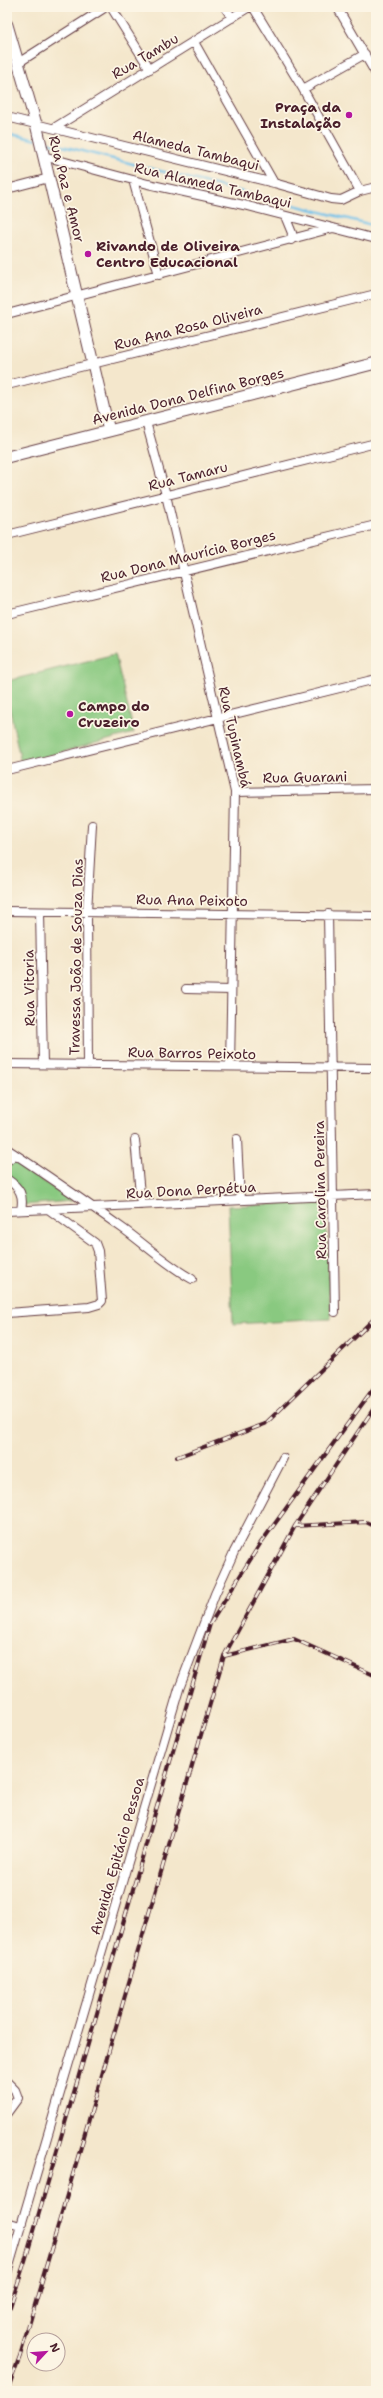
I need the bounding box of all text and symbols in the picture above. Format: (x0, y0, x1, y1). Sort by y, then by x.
street label: Rua Tambu (108, 29, 182, 83)
place label: Praça da Instalação (260, 98, 341, 132)
marker: Praça da Instalação (344, 110, 354, 120)
street label: Alameda Tambaqui (131, 126, 261, 174)
street label: Rua Paz e Amor (45, 134, 89, 245)
street label: Rua Alameda Tambaqui (133, 158, 293, 212)
place label: Rivando de Oliveira Centro Educacional (96, 237, 240, 271)
marker: Rivando de Oliveira Centro Educacional (83, 249, 93, 259)
street label: Rua Ana Rosa Oliveira (112, 300, 264, 354)
street label: Avenida Dona Delfina Borges (90, 363, 286, 429)
street label: Rua Tamaru (146, 457, 230, 495)
street label: Rua Dona Maurícia Borges (99, 526, 277, 586)
street label: Rua Tupinambá (215, 684, 255, 790)
place label: Campo do Cruzeiro (78, 697, 150, 731)
marker: Campo do Cruzeiro (65, 709, 75, 719)
street label: Rua Guarani (263, 767, 347, 787)
street label: Travessa João de Souza Dias (65, 858, 87, 1056)
street label: Rua Ana Peixoto (136, 890, 248, 910)
street label: Rua Vitoria (19, 949, 39, 1026)
street label: Rua Barros Peixoto (128, 1043, 256, 1063)
street label: Rua Carolina Pereira (310, 1120, 330, 1260)
street label: Rua Dona Perpétua (126, 1178, 257, 1202)
street label: Avenida Epitácio Pessoa (86, 1775, 148, 1937)
north arrow (26, 2332, 66, 2372)
text: N (46, 2341, 63, 2355)

